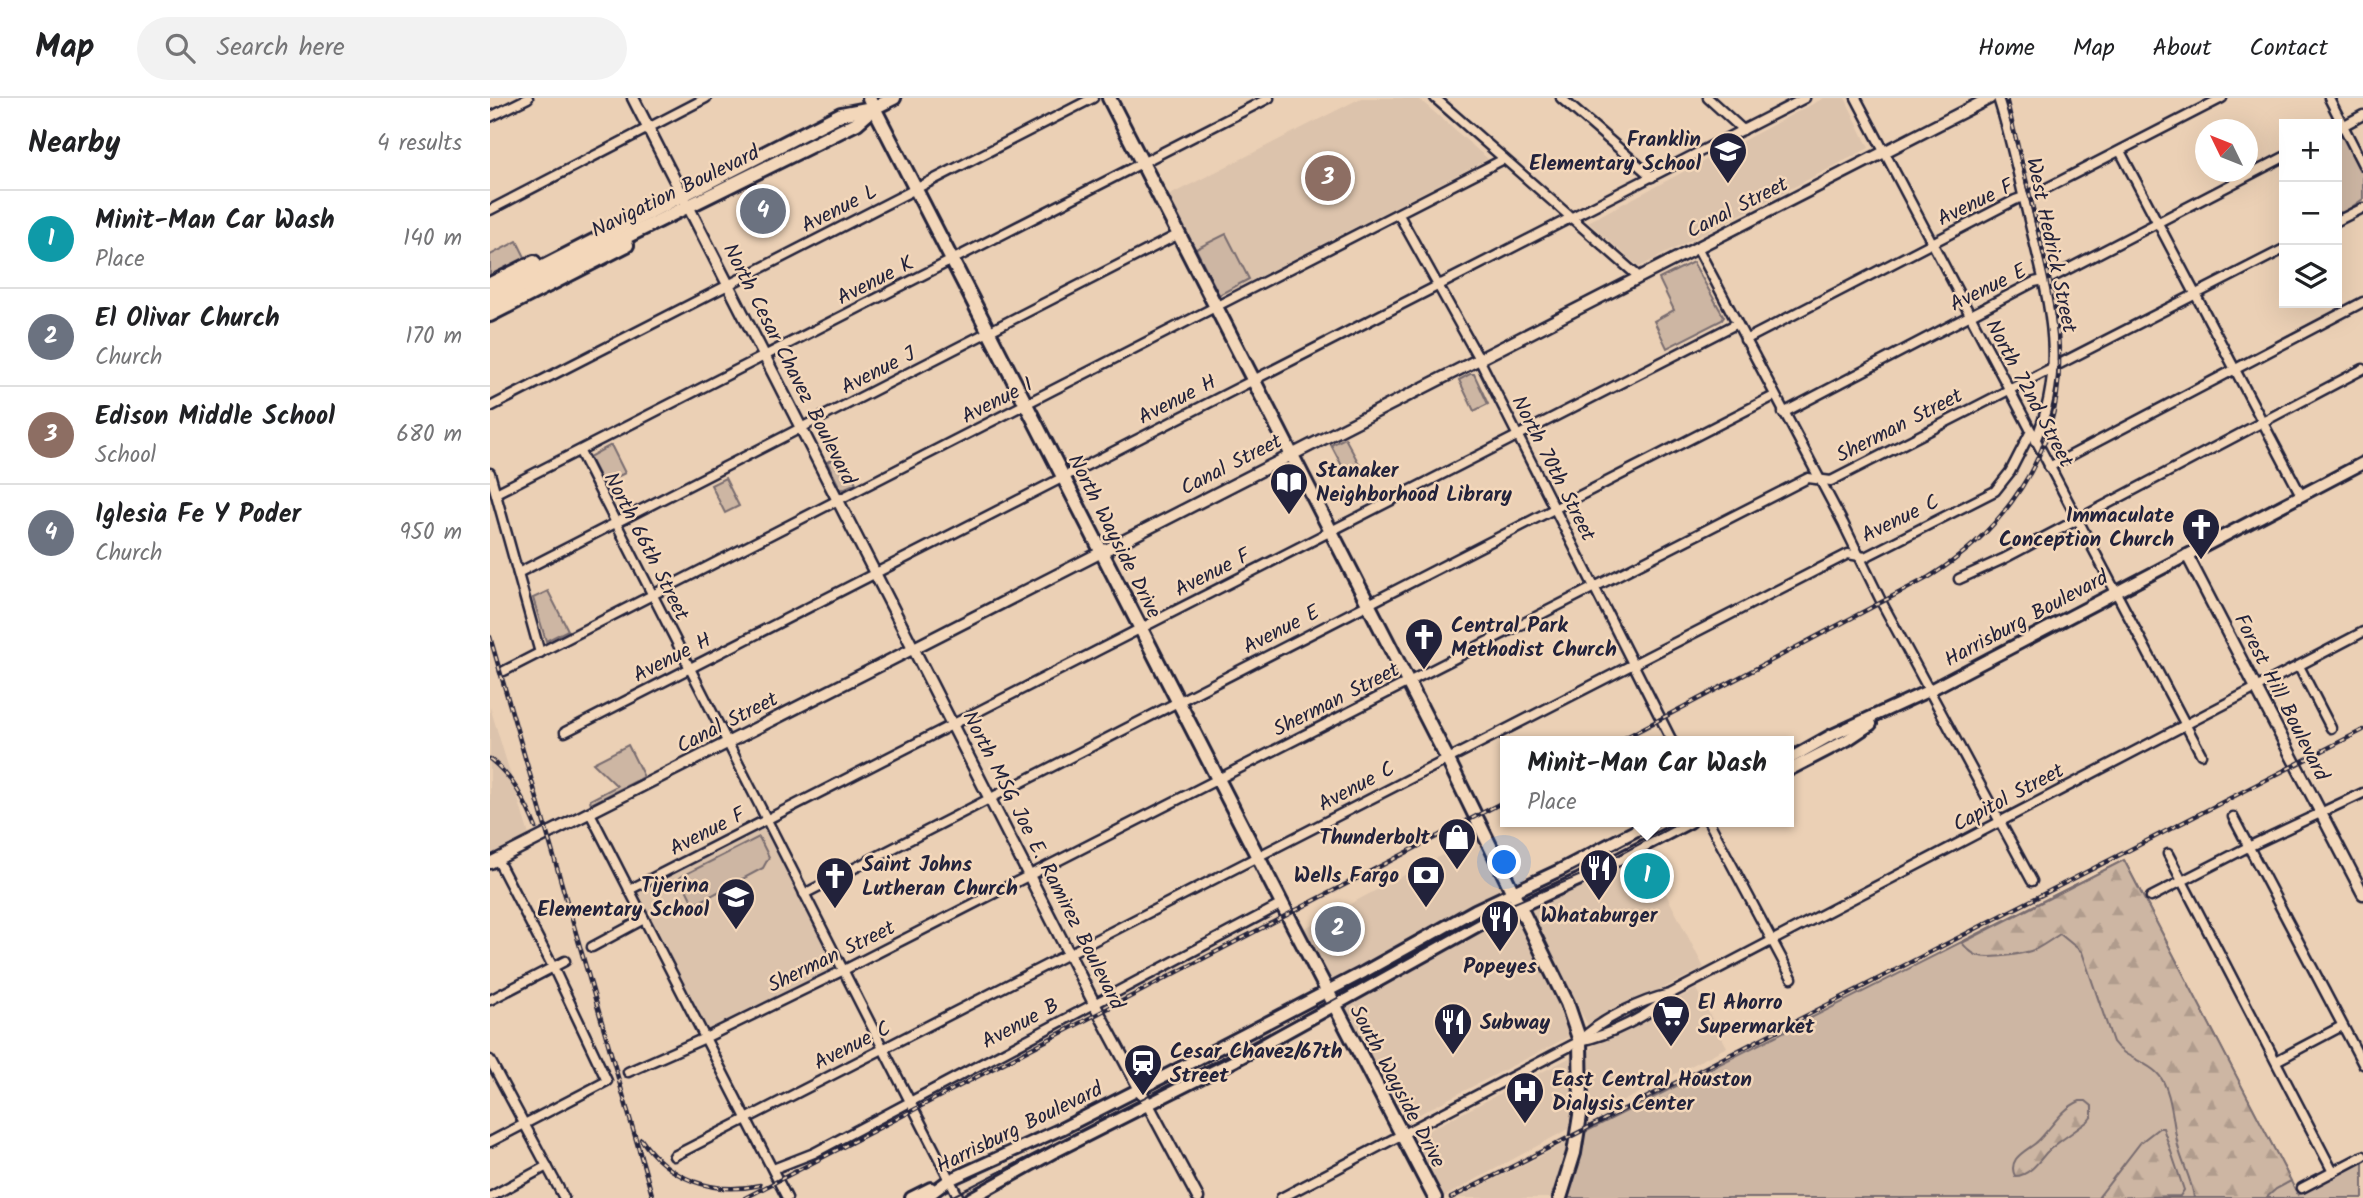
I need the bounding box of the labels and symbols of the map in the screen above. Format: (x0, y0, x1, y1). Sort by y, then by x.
north arrow (2195, 119, 2258, 182)
place label: Franklin Elementary School (1529, 124, 1701, 181)
school or university icon: Franklin Elementary School (1707, 130, 1749, 185)
street label: Navigation Boulevard (586, 137, 766, 247)
pin: 3 (1305, 152, 1351, 204)
street label: West Hedrick Street (2016, 155, 2085, 337)
street label: Canal Street (1681, 168, 1795, 248)
street label: Avenue F (1932, 170, 2021, 236)
street label: Avenue L (796, 176, 884, 243)
pin: 4 (740, 185, 786, 237)
street label: North Cesar Chavez Boulevard (713, 238, 864, 492)
street label: Avenue K (831, 248, 921, 315)
street label: Avenue E (1944, 255, 2034, 321)
street label: North 72nd Street (1976, 314, 2082, 474)
street label: Avenue J (836, 338, 923, 404)
street label: Avenue H (1133, 366, 1223, 434)
street label: Avenue I (956, 369, 1039, 433)
street label: Sherman Street (1831, 380, 1970, 472)
street label: North 70th Street (1502, 390, 1604, 548)
street label: Canal Street (1175, 425, 1289, 505)
street label: North Wayside Drive (1058, 449, 1170, 625)
place label: Stanaker Neighborhood Library (1316, 455, 1512, 512)
library icon: Stanaker Neighborhood Library (1268, 461, 1310, 516)
street label: North 66th Street (594, 467, 698, 628)
street label: Avenue C (1856, 486, 1945, 552)
place label: Immaculate Conception Church (1999, 500, 2174, 557)
church icon: Immaculate Conception Church (2180, 506, 2222, 561)
street label: Avenue F (1169, 539, 1258, 606)
street label: Harrisburg Boulevard (1939, 562, 2115, 677)
street label: Avenue E (1237, 597, 1327, 664)
street label: Forest Hill Boulevard (2224, 608, 2337, 788)
place label: Central Park Methodist Church (1451, 610, 1617, 667)
church icon: Central Park Methodist Church (1403, 616, 1445, 671)
street label: Avenue H (628, 624, 718, 692)
street label: Sherman Street (1268, 654, 1407, 746)
street label: Canal Street (671, 683, 785, 763)
street label: North MSG Joe E. Ramirez Boulevard (953, 705, 1133, 1017)
street label: Avenue C (1312, 753, 1401, 821)
street label: Capitol Street (1947, 755, 2071, 842)
street label: Avenue F (664, 798, 753, 865)
shop icon: Thunderbolt (1436, 816, 1478, 871)
place label: Thunderbolt (1319, 822, 1431, 855)
your location (1487, 845, 1521, 879)
restaurant icon: Whataburger (1578, 847, 1620, 902)
place label: Saint Johns Lutheran Church (862, 849, 1018, 906)
pin: 1 (1624, 850, 1670, 902)
bank icon: Wells Fargo (1405, 854, 1447, 909)
church icon: Saint Johns Lutheran Church (814, 855, 856, 910)
place label: Wells Fargo (1294, 860, 1399, 893)
place label: Tijerina Elementary School (537, 870, 709, 927)
school or university icon: Tijerina Elementary School (715, 876, 757, 931)
restaurant icon: Popeyes (1479, 898, 1521, 953)
place label: Whataburger (1541, 900, 1659, 933)
pin: 2 (1315, 903, 1361, 955)
street label: Sherman Street (762, 912, 902, 1002)
place label: Popeyes (1463, 951, 1537, 984)
place label: El Ahorro Supermarket (1698, 987, 1815, 1044)
street label: Avenue B (976, 990, 1065, 1059)
supermarket icon: El Ahorro Supermarket (1650, 993, 1692, 1048)
street label: South Wayside Drive (1340, 999, 1454, 1175)
restaurant icon: Subway (1432, 1001, 1474, 1056)
place label: Subway (1480, 1007, 1550, 1040)
street label: Avenue C (808, 1013, 897, 1080)
place label: Cesar Chavez/67th Street (1170, 1036, 1343, 1093)
station icon: Cesar Chavez/67th Street (1122, 1042, 1164, 1097)
place label: East Central Houston Dialysis Center (1552, 1064, 1752, 1121)
hospital icon: East Central Houston Dialysis Center (1504, 1070, 1546, 1125)
street label: Harrisburg Boulevard (931, 1073, 1109, 1183)

